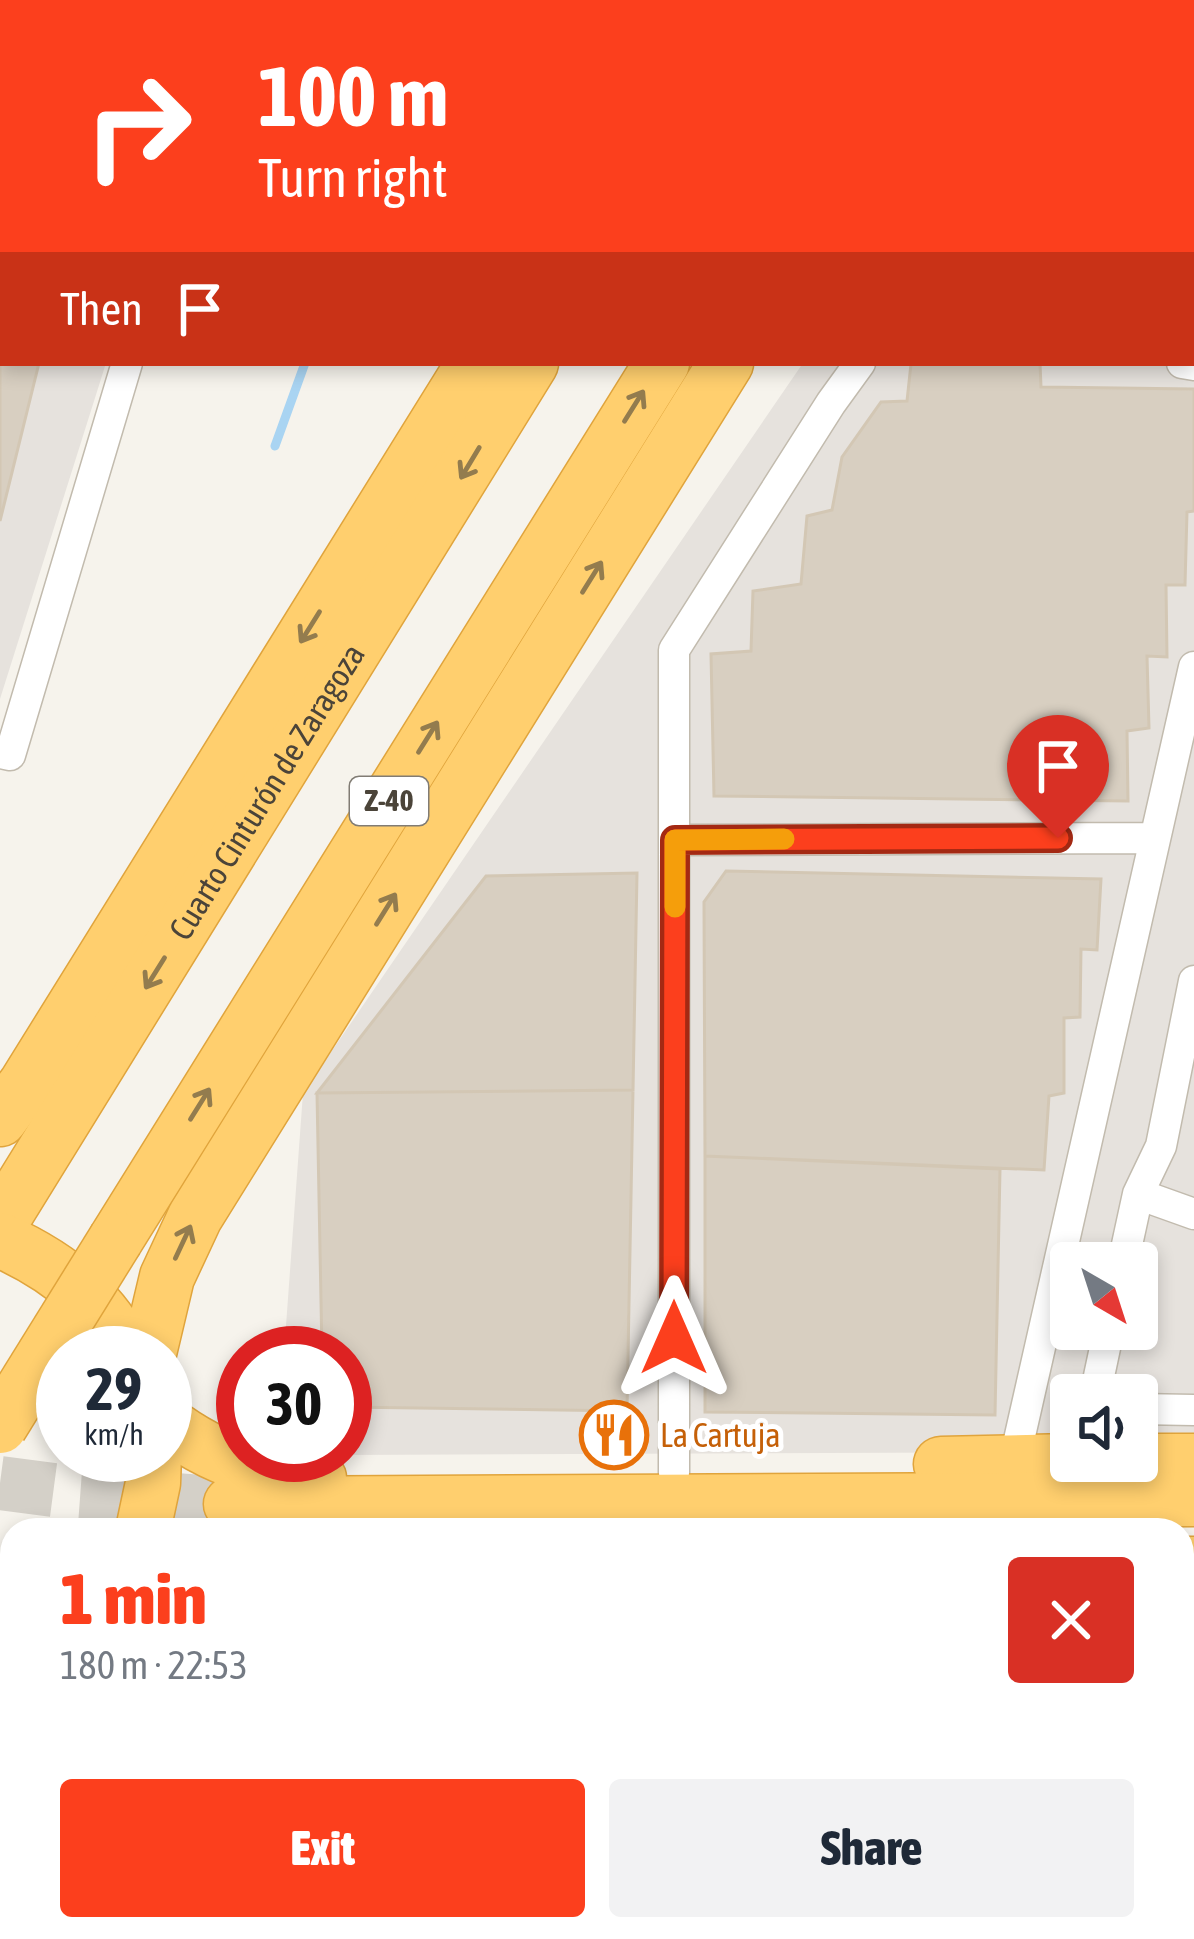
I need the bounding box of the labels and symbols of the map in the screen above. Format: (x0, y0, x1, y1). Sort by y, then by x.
one-way arrow (622, 390, 647, 424)
one-way arrow (458, 445, 482, 480)
one-way arrow (579, 561, 604, 595)
one-way arrow (298, 609, 322, 643)
street label: Cuarto Cinturón de Zaragoza (161, 637, 372, 946)
pin (1007, 715, 1109, 838)
one-way arrow (416, 721, 440, 755)
road number: Z-40 (350, 777, 428, 825)
one-way arrow (374, 893, 398, 927)
one-way arrow (143, 955, 167, 989)
one-way arrow (188, 1088, 212, 1122)
one-way arrow (173, 1225, 195, 1261)
north arrow (1050, 1242, 1158, 1350)
position arrow (611, 1275, 737, 1401)
speed limit sign: 30 (216, 1326, 372, 1482)
restaurant icon: La Cartuja (579, 1400, 649, 1470)
place label: La Cartuja (660, 1416, 781, 1454)

